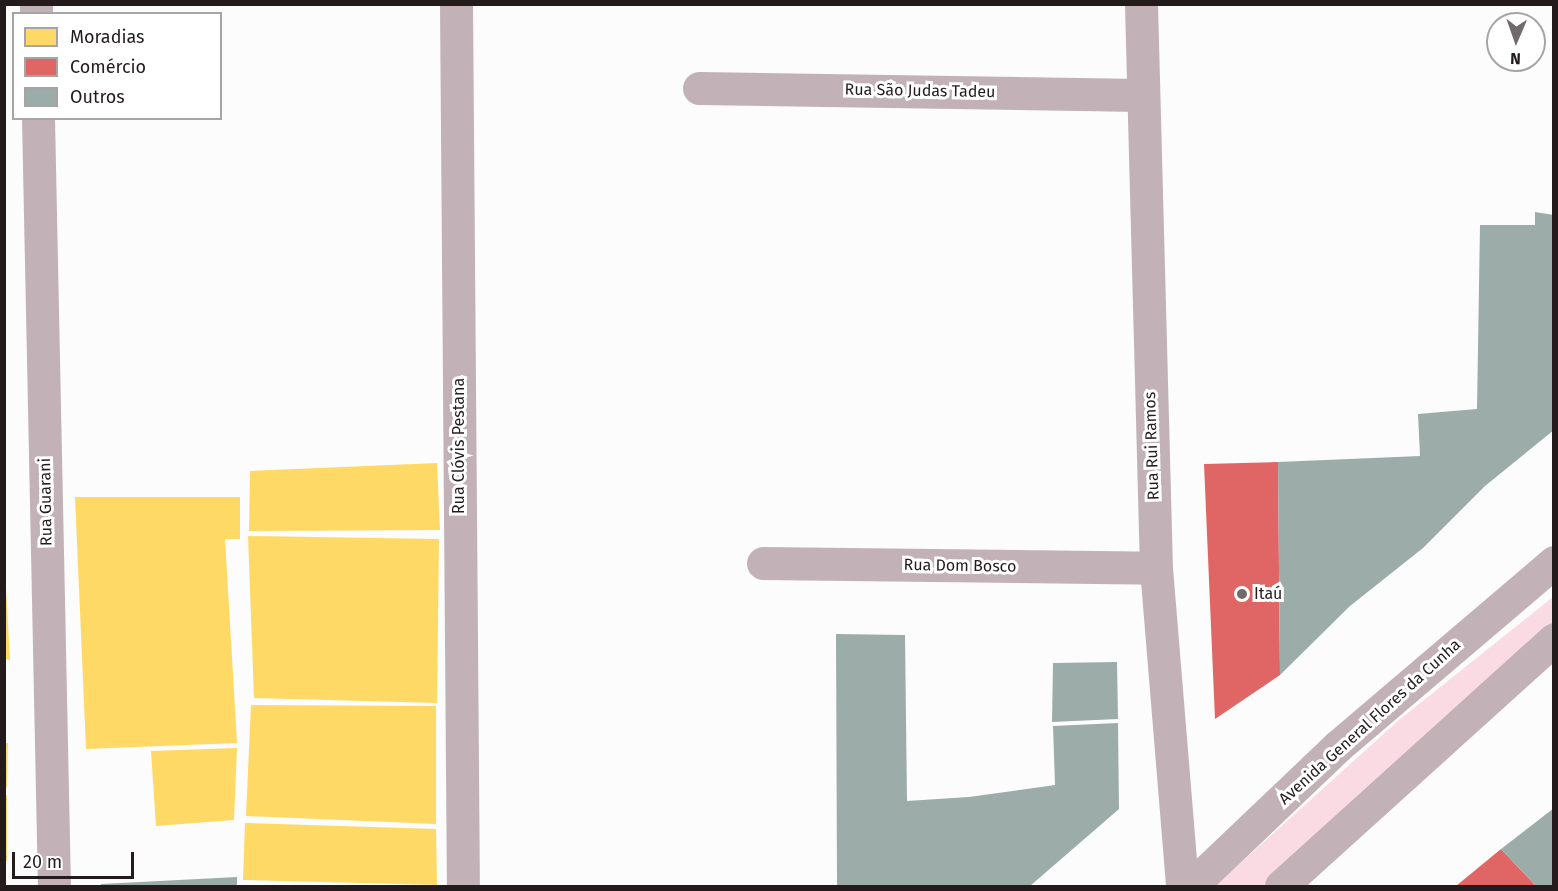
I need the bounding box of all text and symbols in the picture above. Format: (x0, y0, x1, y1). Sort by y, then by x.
legend (12, 12, 222, 120)
north arrow (1486, 12, 1546, 72)
text: Moradias (70, 26, 144, 48)
text: N (1510, 49, 1521, 68)
text: Comércio (70, 56, 146, 78)
street label: Rua São Judas Tadeu (844, 80, 996, 102)
text: Outros (70, 86, 125, 108)
street label: Rua Clóvis Pestana (449, 378, 469, 514)
street label: Rua Rui Ramos (1141, 391, 1163, 501)
street label: Rua Guarani (36, 458, 56, 546)
street label: Rua Dom Bosco (903, 555, 1017, 577)
place label: Itaú (1254, 584, 1282, 604)
marker: Itaú (1235, 587, 1249, 601)
street label: Avenida General Flores da Cunha (1275, 635, 1465, 809)
scale bar (15, 840, 136, 878)
text: 20 m (23, 851, 62, 873)

